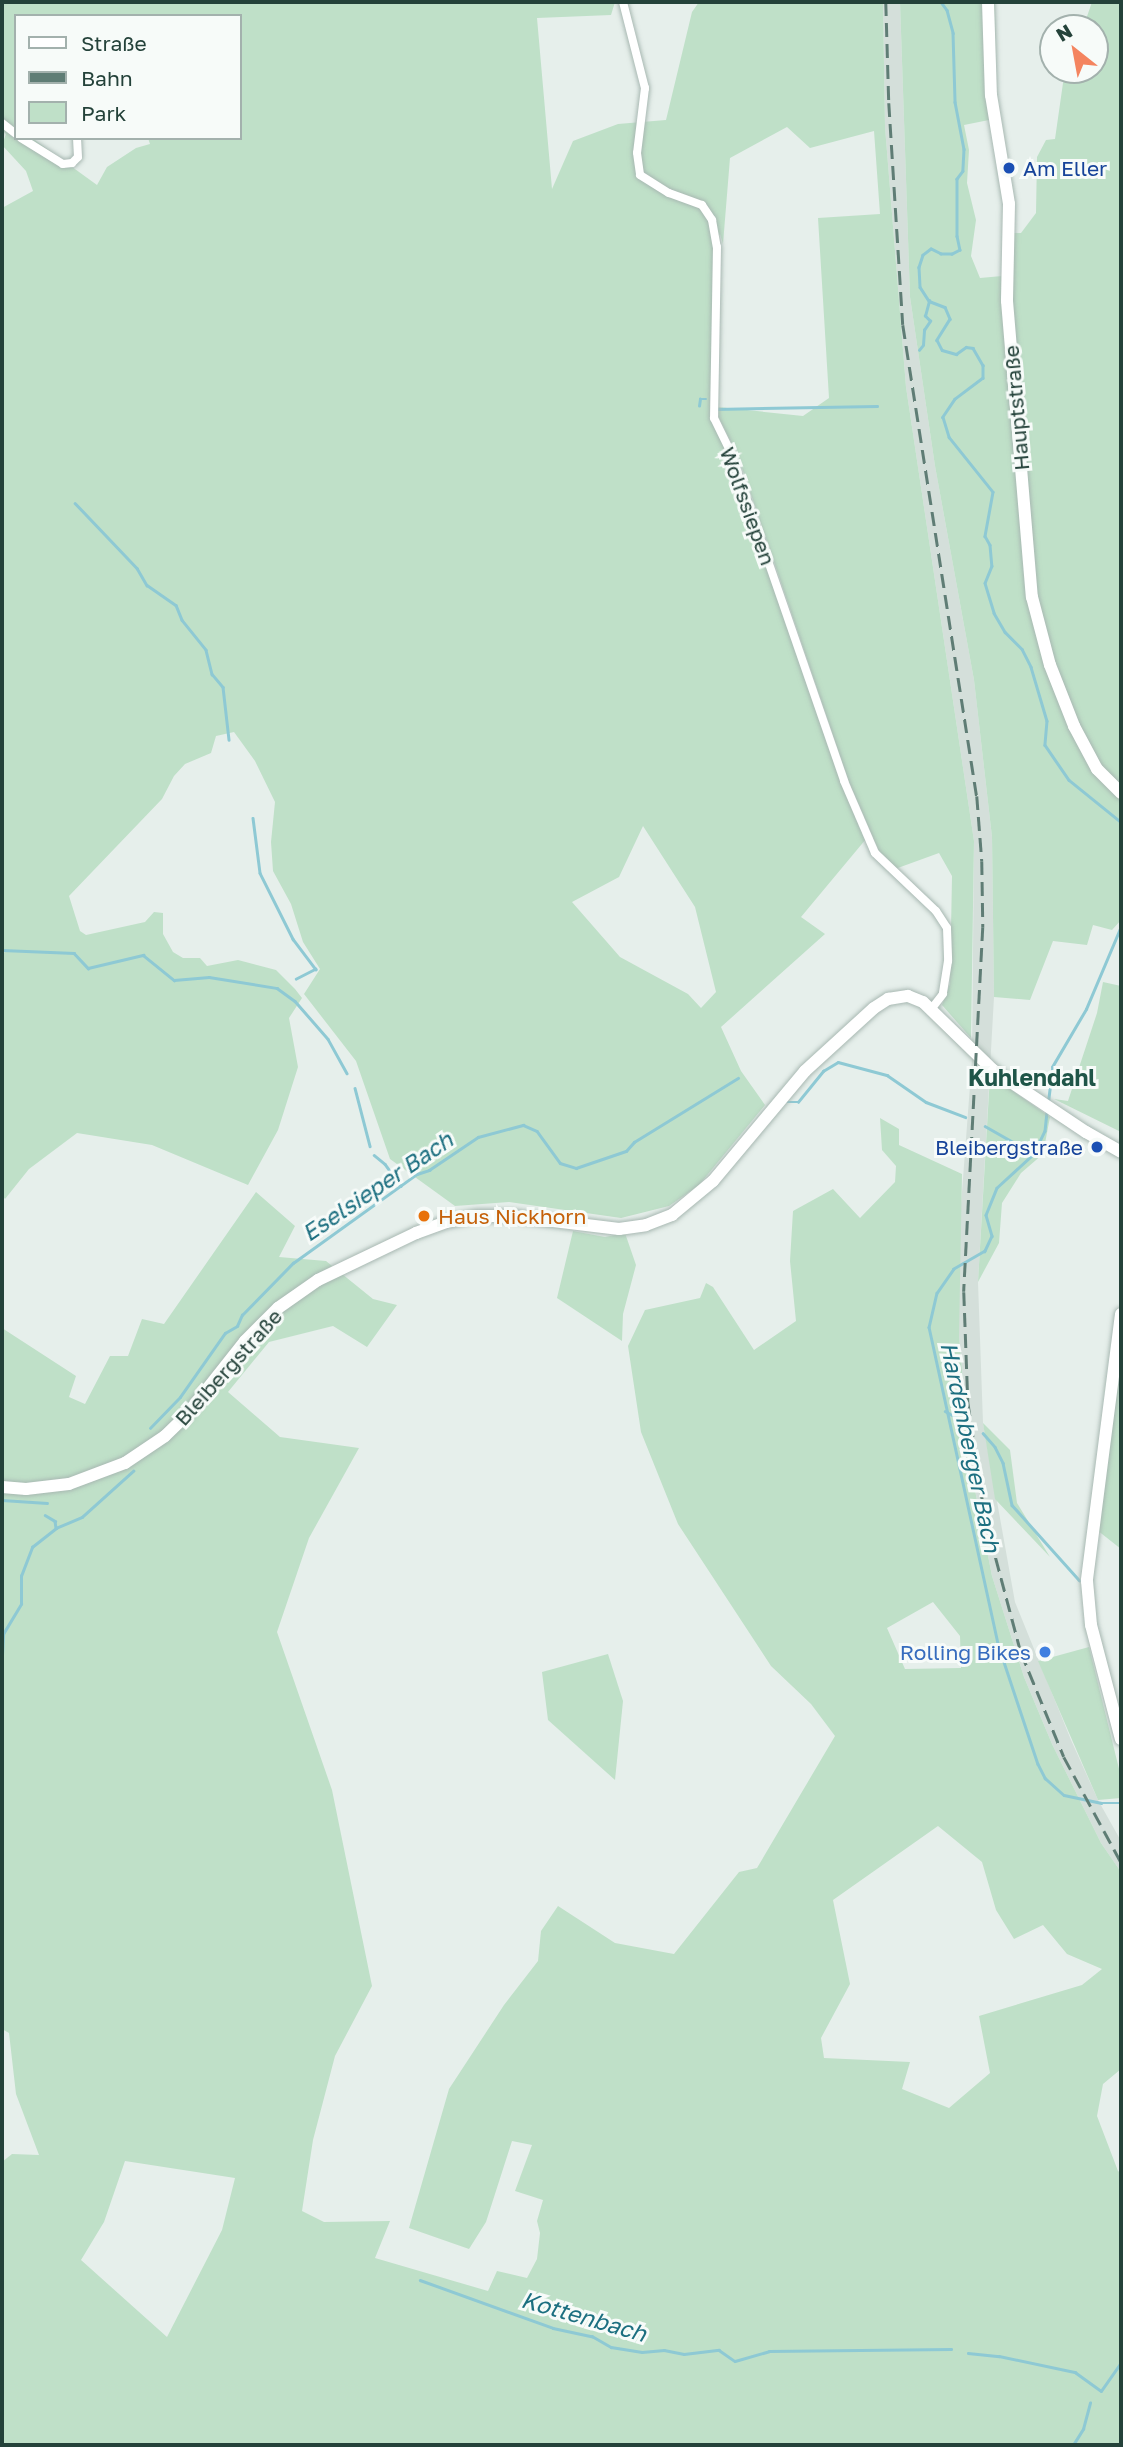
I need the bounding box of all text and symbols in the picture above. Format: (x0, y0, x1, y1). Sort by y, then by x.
legend (14, 14, 242, 140)
north arrow (1039, 14, 1109, 84)
text: N (1052, 19, 1076, 46)
text: Straße (81, 30, 147, 56)
text: Bahn (81, 65, 133, 91)
text: Park (81, 100, 126, 126)
place label: Am Eller (1023, 155, 1107, 181)
marker: Am Eller (1001, 160, 1017, 176)
street label: Hauptstraße (998, 344, 1034, 472)
street label: Wolfssiepen (715, 443, 781, 569)
district label: Kuhlendahl (968, 1063, 1096, 1091)
water label: Eselsieper Bach (296, 1125, 458, 1247)
place label: Bleibergstraße (935, 1134, 1083, 1160)
marker: Bleibergstraße (1089, 1139, 1105, 1155)
place label: Haus Nickhorn (438, 1203, 586, 1229)
marker: Haus Nickhorn (416, 1208, 432, 1224)
street label: Bleibergstraße (169, 1304, 287, 1430)
water label: Hardenberger Bach (935, 1339, 1007, 1555)
place label: Rolling Bikes (900, 1639, 1031, 1665)
marker: Rolling Bikes (1037, 1644, 1053, 1660)
water label: Kottenbach (518, 2285, 650, 2347)

